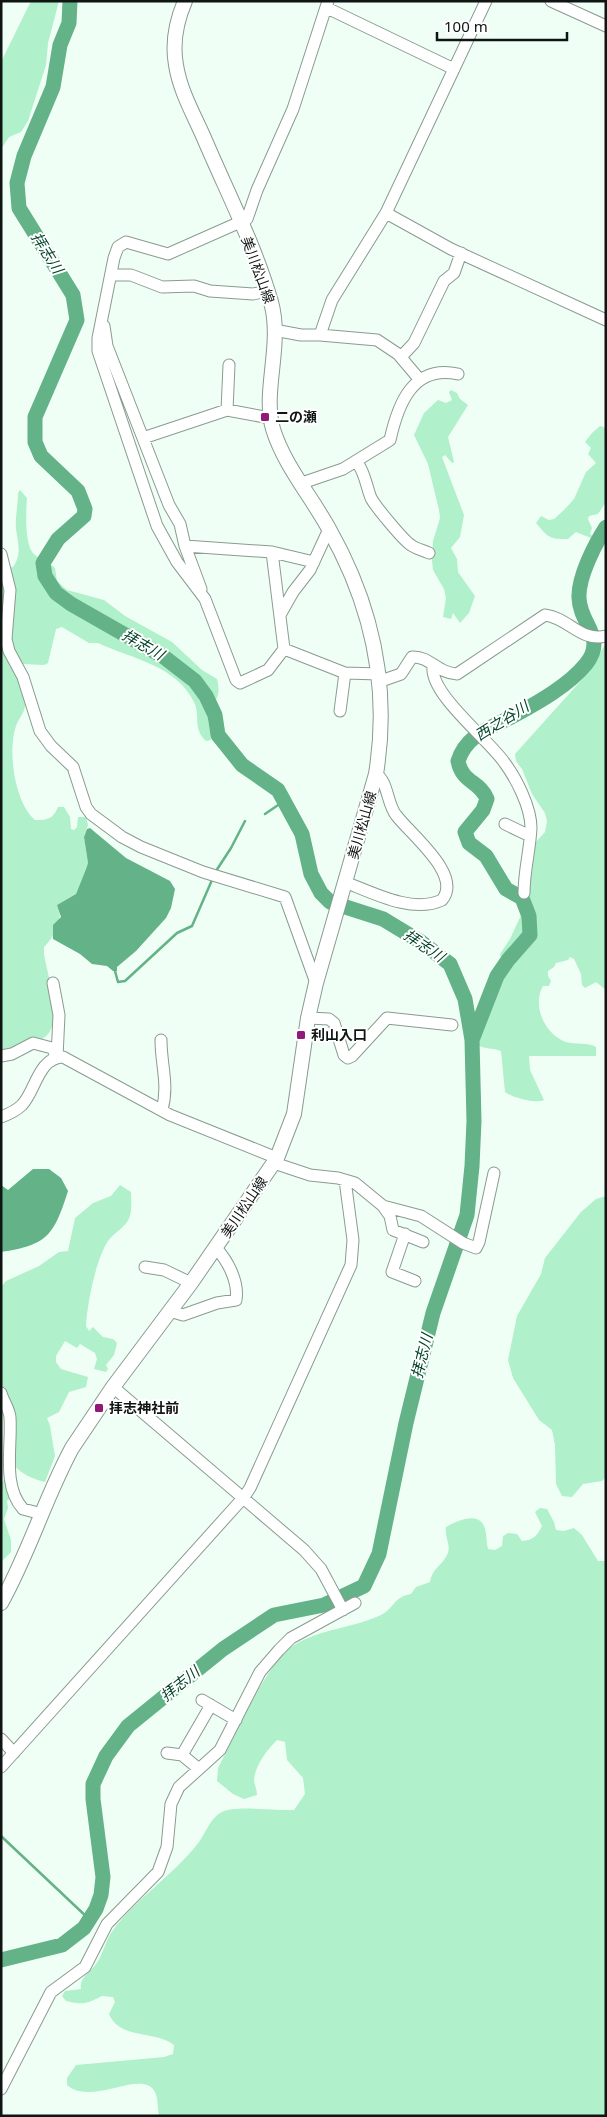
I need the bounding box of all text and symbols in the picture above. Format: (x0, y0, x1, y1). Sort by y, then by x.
scale bar (437, 10, 567, 42)
text: 100 m (444, 16, 488, 36)
water label: 拝志川 (27, 228, 69, 279)
street label: 美川松山線 (238, 234, 279, 306)
place label: 二の瀬 (275, 407, 317, 426)
marker: 二の瀬 (259, 411, 271, 423)
water label: 拝志川 (119, 624, 170, 665)
water label: 西之谷川 (471, 695, 534, 745)
street label: 美川松山線 (343, 789, 380, 861)
water label: 拝志川 (400, 924, 450, 967)
place label: 利山入口 (311, 1025, 367, 1044)
marker: 利山入口 (295, 1029, 307, 1041)
street label: 美川松山線 (216, 1172, 271, 1241)
water label: 拝志川 (406, 1330, 437, 1380)
place label: 拝志神社前 (109, 1398, 179, 1417)
marker: 拝志神社前 (93, 1402, 105, 1414)
water label: 拝志川 (156, 1660, 205, 1705)

